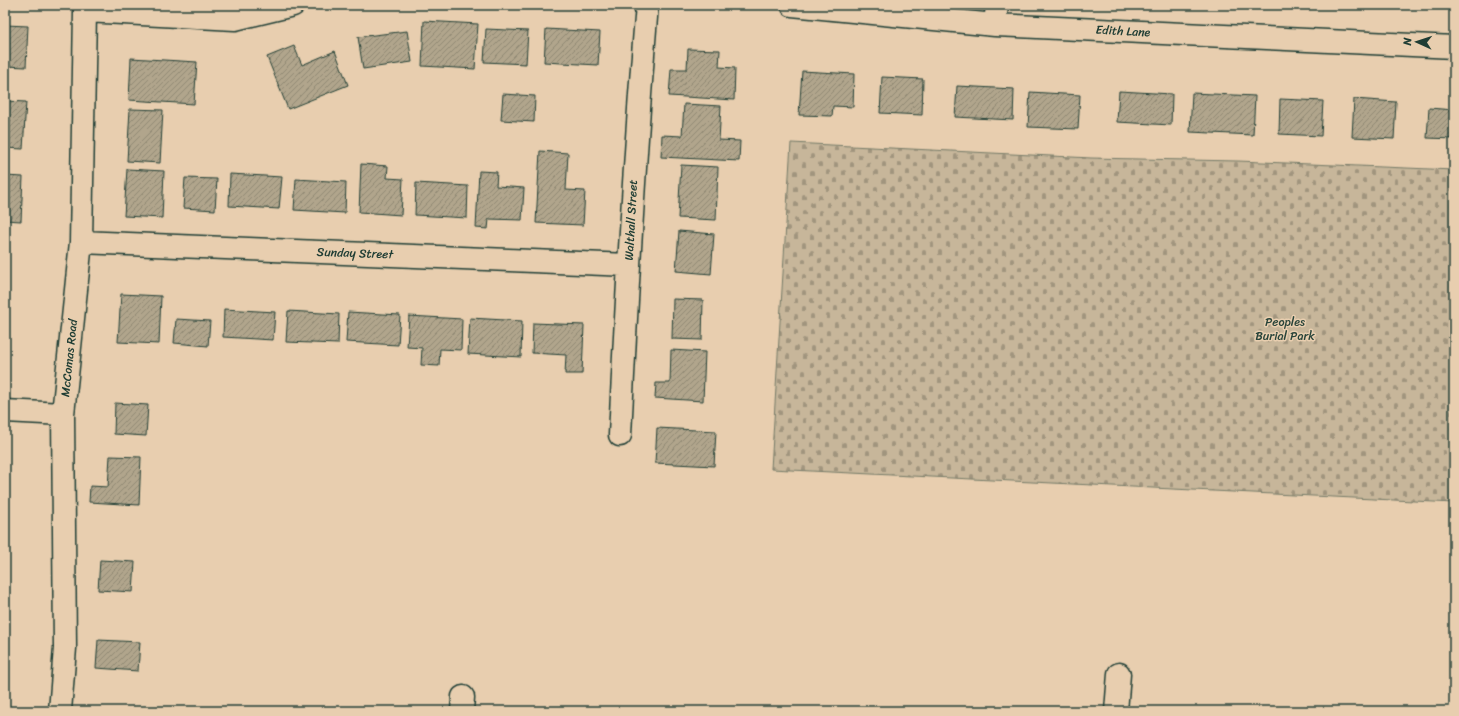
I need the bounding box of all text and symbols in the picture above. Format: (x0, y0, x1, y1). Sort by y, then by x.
street label: Edith Lane (1095, 19, 1151, 43)
north arrow (1397, 22, 1437, 62)
text: N (1398, 37, 1417, 47)
street label: Walthall Street (618, 179, 644, 261)
street label: Sunday Street (316, 241, 395, 265)
park label: Peoples Burial Park (1255, 311, 1315, 347)
street label: McComas Road (54, 316, 84, 398)

